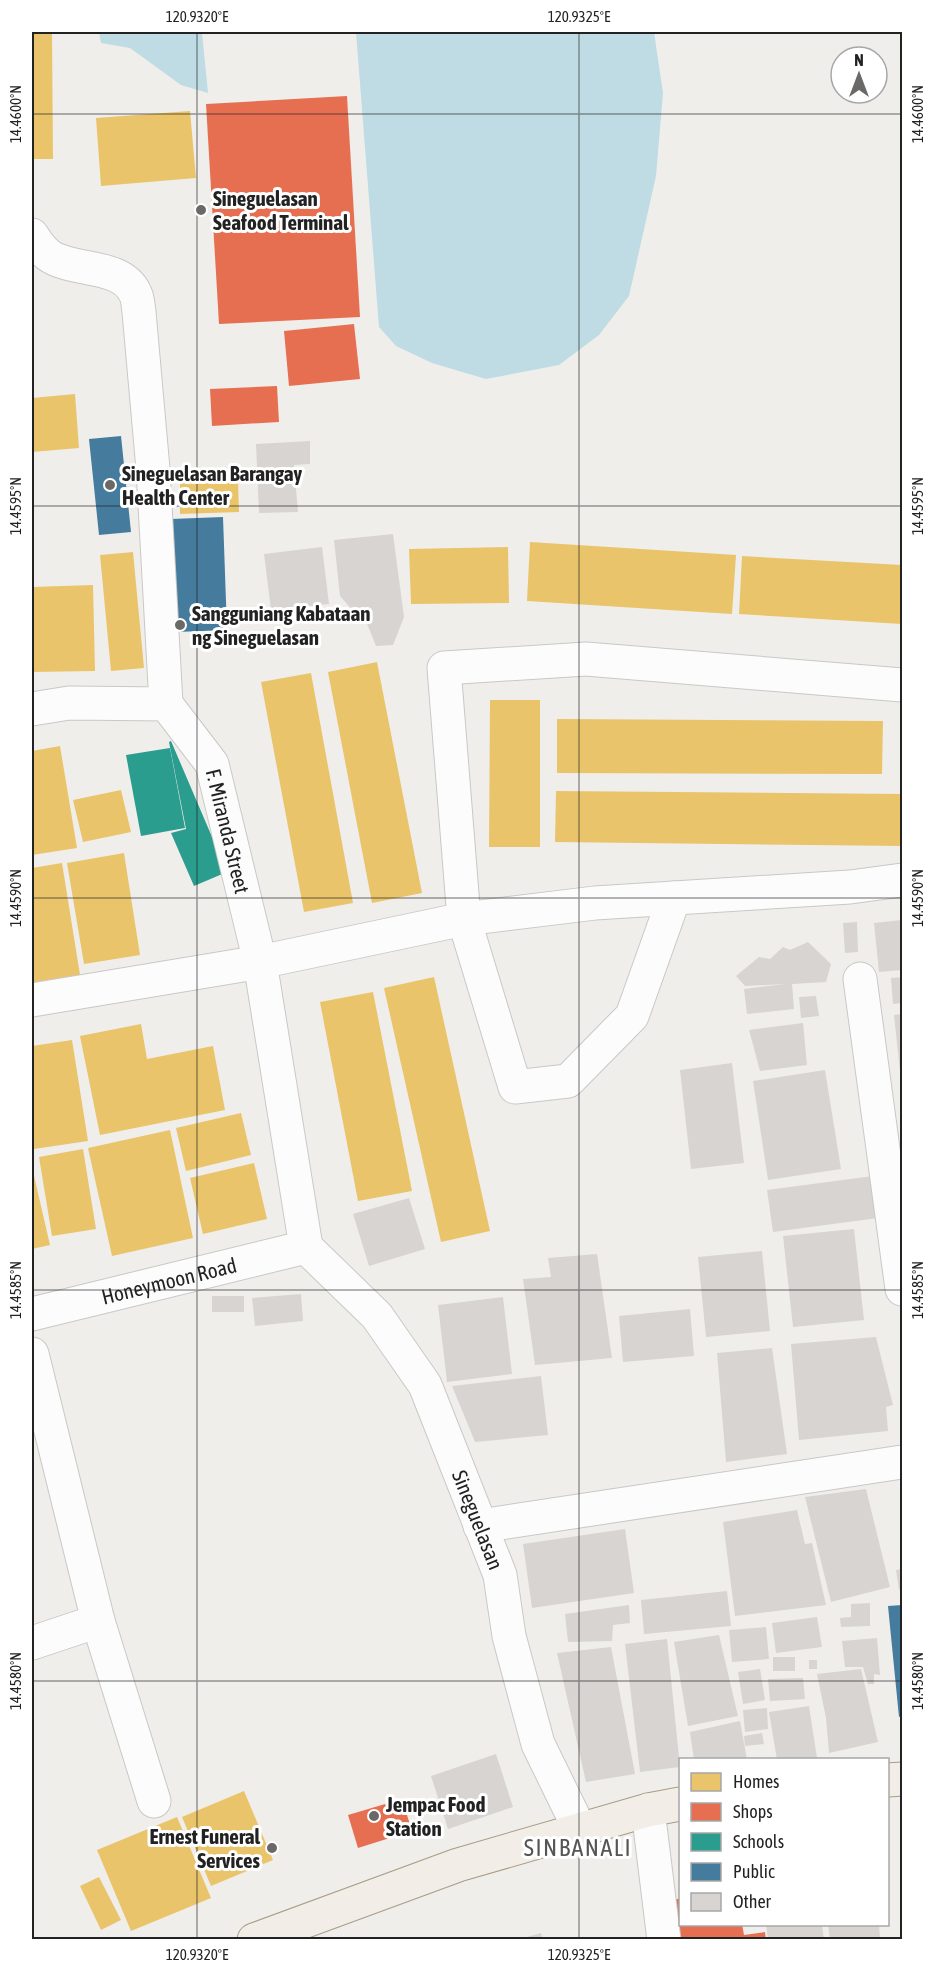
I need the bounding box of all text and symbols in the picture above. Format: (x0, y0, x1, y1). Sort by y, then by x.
text: 120.9320°E (166, 8, 229, 25)
text: 120.9325°E (548, 8, 611, 25)
north arrow (829, 45, 889, 105)
text: N (854, 51, 864, 69)
text: 14.4600°N (7, 85, 24, 143)
text: 14.4600°N (909, 85, 926, 143)
place label: Sineguelasan Seafood Terminal (213, 186, 349, 234)
marker: Sineguelasan Seafood Terminal (194, 203, 208, 217)
place label: Sineguelasan Barangay Health Center (122, 461, 302, 509)
text: 14.4595°N (7, 477, 24, 535)
text: 14.4595°N (909, 477, 926, 535)
marker: Sineguelasan Barangay Health Center (103, 478, 117, 492)
place label: Sangguniang Kabataan ng Sineguelasan (192, 601, 371, 649)
marker: Sangguniang Kabataan ng Sineguelasan (173, 618, 187, 632)
street label: F. Miranda Street (202, 766, 255, 896)
text: 14.4590°N (7, 869, 24, 927)
text: 14.4590°N (909, 869, 926, 927)
street label: Honeymoon Road (99, 1252, 239, 1309)
text: 14.4585°N (7, 1261, 24, 1319)
text: 14.4585°N (909, 1261, 926, 1319)
street label: Sineguelasan (448, 1467, 509, 1573)
text: 14.4580°N (7, 1652, 24, 1710)
text: 14.4580°N (909, 1652, 926, 1710)
legend (679, 1758, 889, 1926)
text: Homes (733, 1771, 779, 1792)
place label: Jempac Food Station (385, 1792, 486, 1840)
text: Shops (733, 1801, 773, 1822)
marker: Jempac Food Station (367, 1809, 381, 1823)
place label: Ernest Funeral Services (150, 1824, 261, 1872)
text: Schools (733, 1831, 784, 1852)
district label: SINBANALI (524, 1834, 632, 1861)
marker: Ernest Funeral Services (265, 1841, 279, 1855)
text: Public (733, 1861, 775, 1882)
text: Other (733, 1891, 772, 1912)
text: 120.9320°E (166, 1946, 229, 1963)
text: 120.9325°E (548, 1946, 611, 1963)

